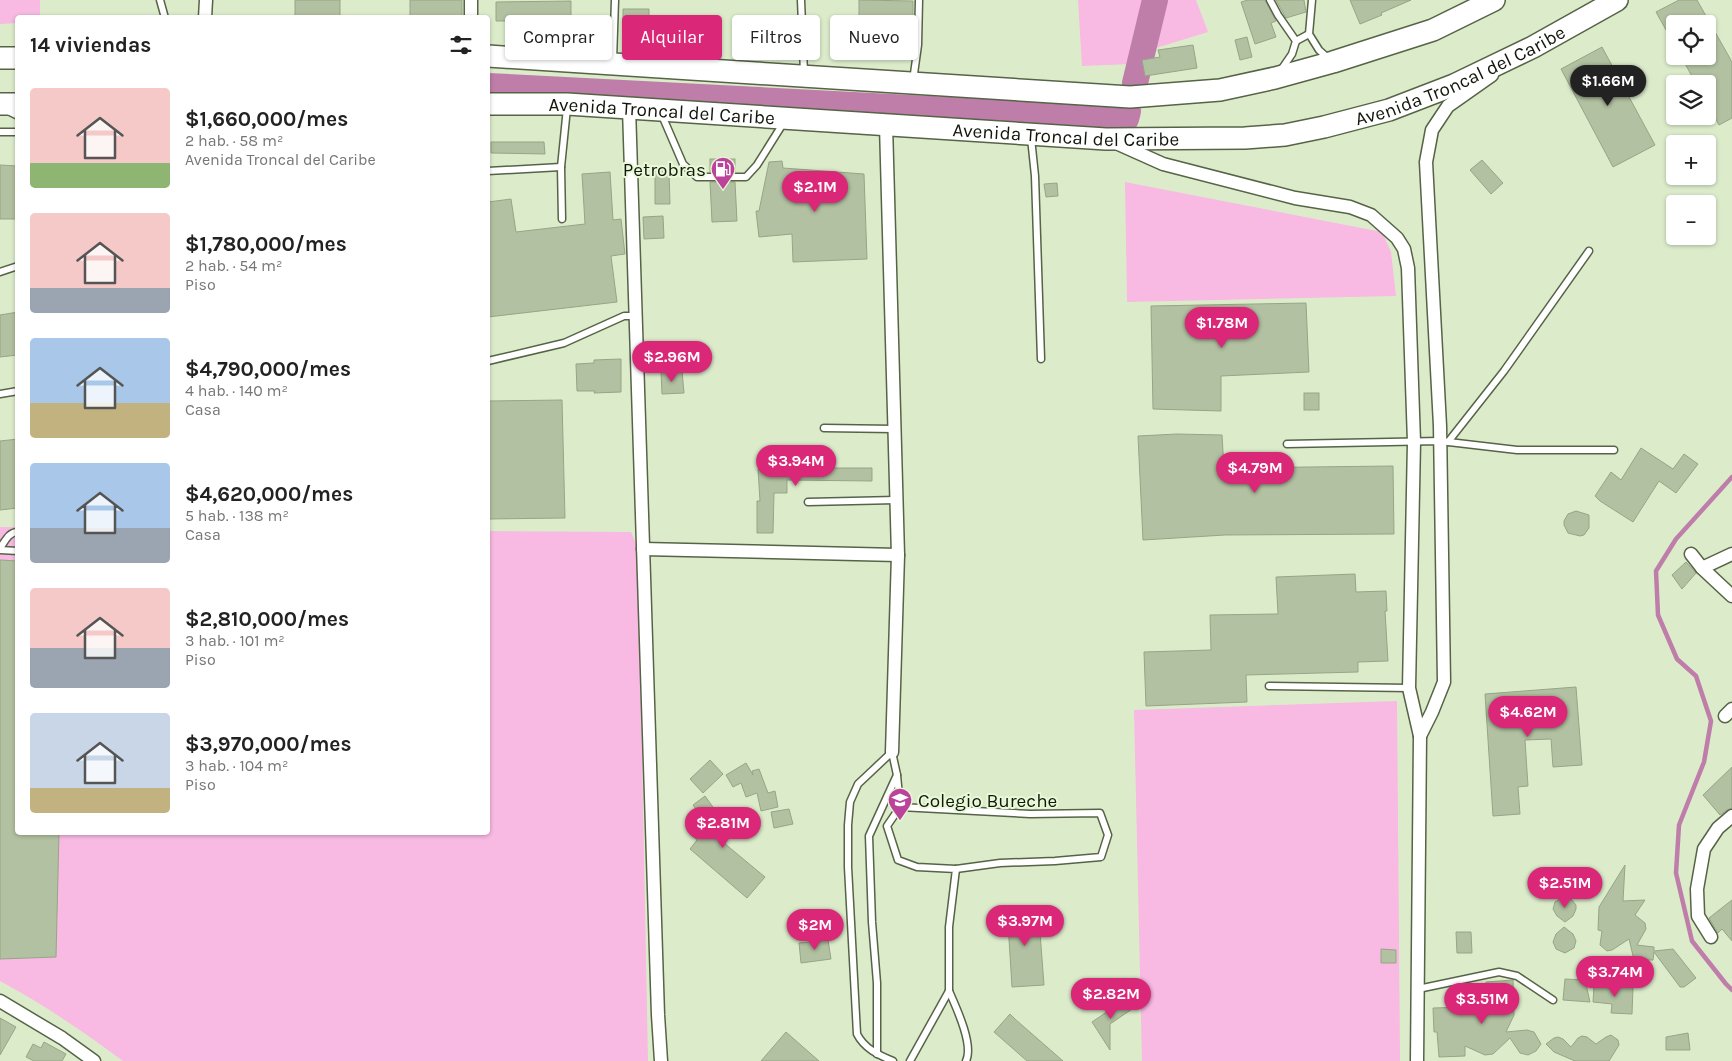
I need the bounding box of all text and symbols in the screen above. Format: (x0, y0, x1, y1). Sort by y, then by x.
chip: Comprar (505, 15, 612, 60)
chip: Alquilar (622, 15, 722, 60)
chip: Filtros (732, 15, 820, 60)
chip: Nuevo (830, 15, 918, 60)
map controls (1666, 15, 1716, 245)
button: locate (1666, 15, 1716, 65)
street label: Avenida Troncal del Caribe (1353, 21, 1569, 130)
icon: filters (447, 31, 475, 59)
text: 14 viviendas (30, 33, 151, 57)
pin: $1.66M (1567, 64, 1649, 107)
text: $1.66M (1581, 71, 1635, 90)
button: layers (1666, 75, 1716, 125)
street label: Avenida Troncal del Caribe (549, 94, 776, 129)
text: $1,660,000/mes (185, 107, 348, 131)
icon: home (70, 108, 130, 168)
street label: Avenida Troncal del Caribe (952, 119, 1179, 151)
text: 2 hab. · 58 m² (185, 131, 283, 150)
button: + (1666, 135, 1716, 185)
text: Avenida Troncal del Caribe (185, 150, 376, 169)
fuel station icon: Petrobras (710, 156, 736, 190)
place label: Petrobras (623, 159, 706, 181)
pin: $2.1M (780, 170, 850, 213)
text: $2.1M (793, 177, 837, 196)
button: − (1666, 195, 1716, 245)
text: $1,780,000/mes (185, 232, 347, 256)
icon: home (70, 233, 130, 293)
text: 2 hab. · 54 m² (185, 256, 282, 275)
text: Piso (185, 275, 216, 294)
pin: $1.78M (1181, 306, 1263, 349)
text: $1.78M (1196, 313, 1248, 332)
pin: $2.96M (631, 340, 713, 383)
text: $2.96M (643, 347, 701, 366)
text: $4,790,000/mes (185, 357, 351, 381)
icon: home (70, 358, 130, 418)
text: 4 hab. · 140 m² (185, 381, 288, 400)
text: Casa (185, 400, 221, 419)
pin: $3.94M (755, 444, 837, 487)
text: $3.94M (767, 451, 825, 470)
pin: $4.79M (1214, 452, 1296, 494)
text: $4.79M (1227, 458, 1283, 477)
text: $4,620,000/mes (185, 482, 353, 506)
icon: home (70, 483, 130, 543)
text: 5 hab. · 138 m² (185, 506, 289, 525)
text: Casa (185, 525, 221, 544)
text: $2,810,000/mes (185, 607, 349, 631)
icon: home (70, 608, 130, 668)
text: 3 hab. · 101 m² (185, 631, 285, 650)
text: Piso (185, 650, 216, 669)
pin: $4.62M (1487, 696, 1569, 738)
text: $4.62M (1499, 702, 1557, 721)
text: $3,970,000/mes (185, 732, 352, 756)
icon: home (70, 733, 130, 793)
text: 3 hab. · 104 m² (185, 756, 288, 775)
text: Piso (185, 775, 216, 794)
school or university icon: Colegio Bureche (887, 787, 913, 821)
place label: Colegio Bureche (918, 790, 1057, 812)
pin: $2.81M (682, 806, 764, 849)
text: $2.81M (696, 813, 750, 832)
pin: $2.51M (1524, 866, 1606, 909)
text: $2.51M (1538, 873, 1592, 892)
pin: $3.97M (984, 904, 1066, 947)
pin: $2M (791, 908, 839, 951)
text: $3.97M (997, 911, 1053, 930)
text: $2M (798, 915, 832, 934)
pin: $3.74M (1574, 956, 1656, 998)
text: $3.74M (1587, 962, 1643, 981)
pin: $2.82M (1070, 978, 1152, 1020)
pin: $3.51M (1441, 982, 1523, 1025)
text: $2.82M (1082, 984, 1140, 1003)
text: $3.51M (1455, 989, 1509, 1008)

